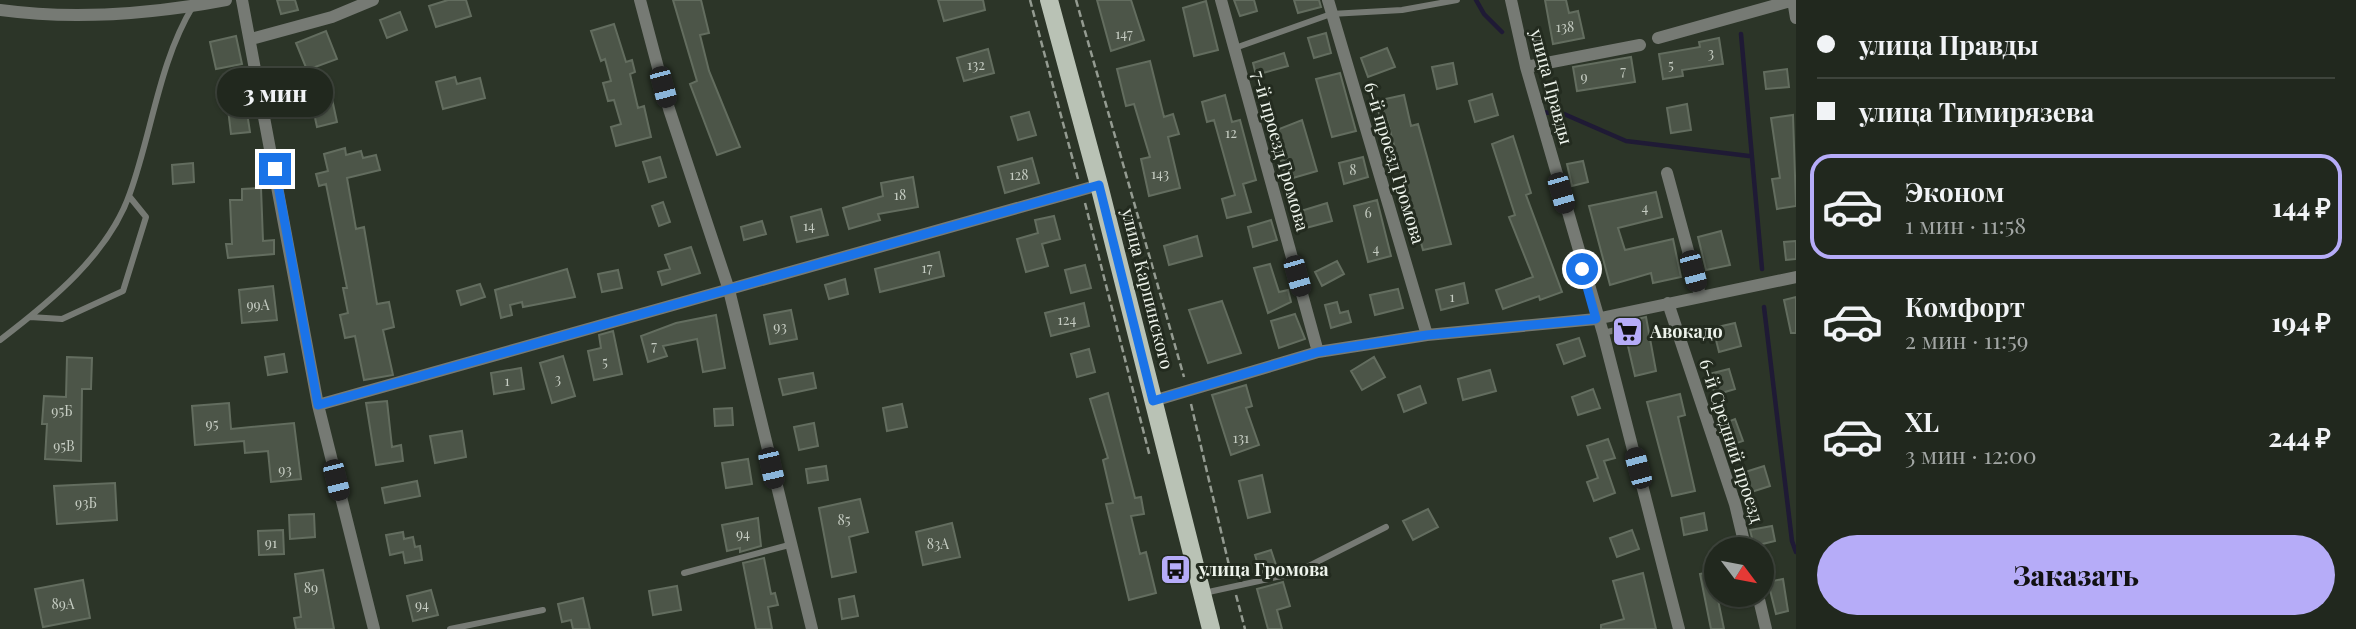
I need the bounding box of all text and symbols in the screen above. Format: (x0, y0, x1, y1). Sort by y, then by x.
house number: 138 (1556, 17, 1574, 36)
house number: 147 (1115, 24, 1133, 43)
street label: улица Правды (1525, 25, 1579, 147)
text: улица Правды (1859, 27, 2038, 62)
house number: 3 (1708, 43, 1714, 62)
house number: 132 (967, 55, 985, 74)
house number: 5 (1668, 55, 1674, 74)
house number: 7 (1620, 61, 1626, 80)
car (648, 64, 679, 110)
house number: 9 (1580, 67, 1588, 86)
callout: 3 мин (217, 68, 333, 116)
street label: 7-й проезд Громова (1247, 68, 1315, 234)
text: 3 мин (243, 77, 307, 108)
street label: 6-й проезд Громова (1359, 79, 1429, 247)
text: улица Тимирязева (1859, 94, 2094, 129)
house number: 12 (1225, 123, 1237, 142)
route end (259, 153, 291, 185)
house number: 8 (1349, 160, 1357, 179)
house number: 143 (1151, 164, 1169, 183)
house number: 128 (1009, 165, 1029, 184)
car (1546, 170, 1577, 216)
text: Эконом (1905, 174, 2004, 209)
icon: car (1821, 175, 1884, 238)
house number: 18 (894, 185, 906, 204)
text: 144 ₽ (2272, 189, 2331, 224)
house number: 4 (1642, 198, 1649, 217)
street label: улица Карпинского (1116, 205, 1180, 372)
house number: 6 (1364, 205, 1372, 221)
text: 1 мин · 11:58 (1905, 209, 2026, 240)
house number: 14 (803, 216, 815, 235)
house number: 4 (1373, 239, 1380, 258)
car (1678, 248, 1709, 294)
car (1282, 253, 1313, 299)
route start (1566, 253, 1598, 285)
house number: 17 (922, 258, 933, 277)
house number: 1 (1449, 287, 1455, 306)
text: Комфорт (1905, 289, 2025, 324)
icon: car (1821, 290, 1884, 353)
house number: 99А (246, 295, 270, 314)
text: 194 ₽ (2271, 304, 2331, 339)
house number: 124 (1058, 310, 1076, 329)
supermarket icon: Авокадо (1610, 315, 1644, 349)
house number: 93 (773, 317, 787, 336)
place label: Авокадо (1649, 319, 1723, 343)
text: 2 мин · 11:59 (1905, 324, 2028, 355)
house number: 7 (651, 336, 657, 355)
house number: 5 (602, 352, 608, 371)
street label: 6-й Средний проезд (1694, 356, 1770, 526)
house number: 3 (555, 369, 561, 388)
house number: 1 (504, 371, 510, 390)
house number: 95Б (51, 401, 73, 420)
text: XL (1905, 404, 1939, 439)
icon: car (1821, 405, 1884, 468)
house number: 95 (206, 414, 219, 433)
text: 244 ₽ (2268, 419, 2331, 454)
house number: 131 (1233, 428, 1249, 447)
house number: 95В (53, 436, 75, 455)
text: 3 мин · 12:00 (1905, 439, 2037, 470)
car (757, 445, 786, 491)
car (1623, 445, 1654, 491)
car (321, 457, 352, 503)
house number: 93 (278, 460, 292, 479)
house number: 93Б (75, 493, 97, 512)
house number: 85 (837, 510, 851, 529)
house number: 94 (736, 524, 750, 543)
house number: 91 (265, 533, 277, 552)
house number: 83А (927, 534, 949, 553)
button: Заказать (1817, 535, 2335, 615)
north arrow (1704, 537, 1774, 607)
map controls (1704, 537, 1774, 607)
bus stop icon: улица Громова (1159, 553, 1193, 587)
place label: улица Громова (1198, 557, 1329, 581)
house number: 89 (304, 578, 318, 597)
house number: 89А (51, 594, 75, 613)
house number: 94 (415, 595, 429, 614)

